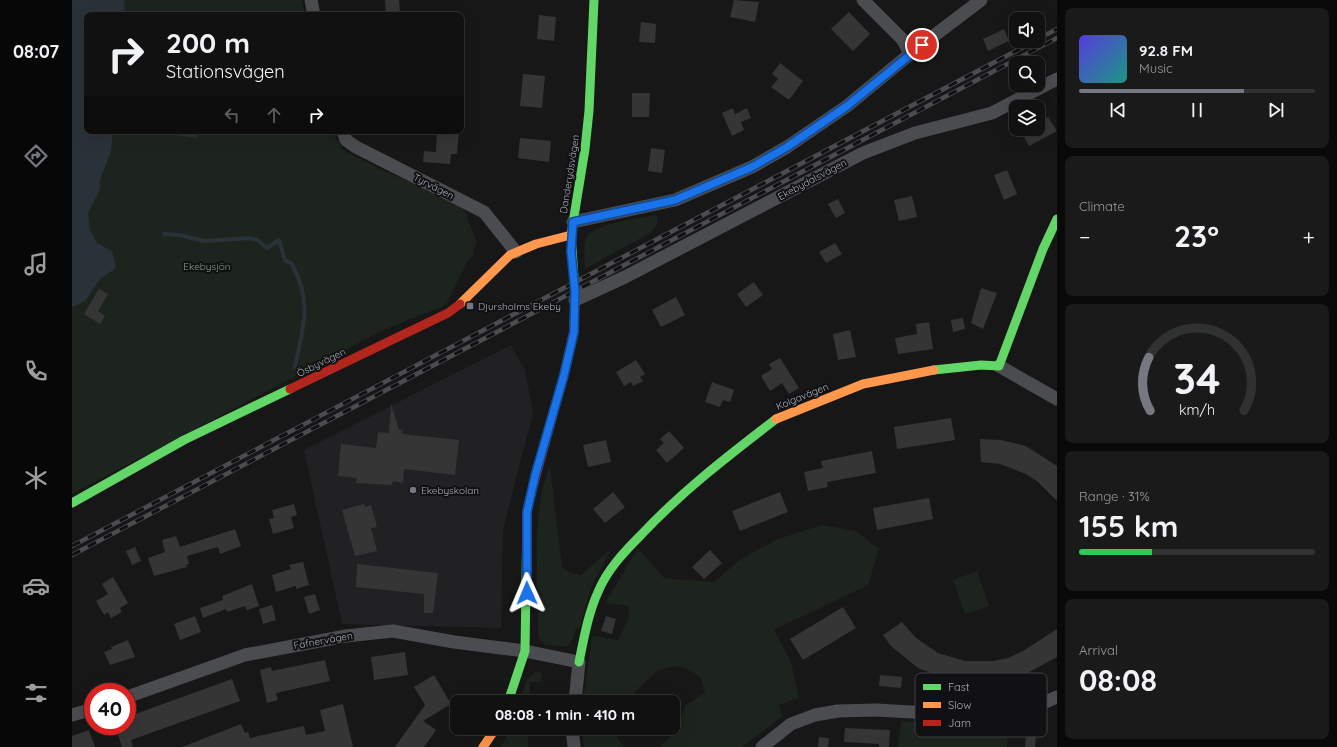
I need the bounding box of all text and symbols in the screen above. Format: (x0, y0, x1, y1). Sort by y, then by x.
map controls (1009, 12, 1045, 136)
button: sound (1009, 12, 1045, 48)
text: 200 m (166, 25, 250, 60)
icon: right (100, 28, 152, 80)
pin (905, 28, 939, 62)
icon: arrive (911, 34, 933, 56)
text: 08:07 (13, 40, 59, 63)
text: 92.8 FM (1139, 41, 1193, 60)
button: search (1009, 56, 1045, 92)
text: Stationsvägen (166, 60, 285, 83)
text: Music (1139, 60, 1173, 76)
icon: previous (1107, 99, 1129, 121)
icon: pause (1186, 99, 1208, 121)
icon: next (1265, 99, 1287, 121)
button: layers (1009, 100, 1045, 136)
icon: left (221, 104, 243, 126)
icon: ahead (263, 104, 285, 126)
icon: right (305, 104, 327, 126)
street label: Danderydsvägen (557, 134, 582, 214)
icon: directions (22, 142, 50, 170)
street label: Ekebydalsvägen (776, 156, 849, 203)
street label: Tyrvägen (411, 171, 456, 202)
text: Climate (1079, 198, 1125, 214)
text: 23° (1174, 217, 1219, 255)
text: − (1079, 223, 1090, 251)
text: + (1303, 223, 1315, 251)
icon: music (22, 250, 50, 278)
park label: Ekebysjön (183, 260, 231, 273)
place label: Djursholms Ekeby (478, 300, 561, 313)
marker: Djursholms Ekeby (465, 301, 475, 311)
street label: Ösbyvägen (295, 345, 348, 380)
text: 34 (1174, 352, 1220, 404)
icon: phone (22, 357, 50, 385)
street label: Kolgavägen (774, 380, 830, 413)
text: km/h (1179, 401, 1215, 419)
icon: climate (22, 464, 50, 492)
place label: Ekebyskolan (421, 484, 479, 497)
marker: Ekebyskolan (408, 485, 418, 495)
text: Range · 31% (1079, 488, 1150, 504)
text: 155 km (1079, 507, 1178, 545)
icon: car (22, 572, 50, 600)
position arrow (506, 572, 548, 614)
street label: Fafnervägen (293, 629, 354, 652)
text: Arrival (1079, 642, 1118, 658)
text: 08:08 (1079, 661, 1157, 699)
legend (915, 673, 1047, 737)
icon: filters (22, 679, 50, 707)
text: Fast (948, 680, 970, 694)
speed limit sign: 40 (84, 683, 136, 735)
text: Slow (948, 698, 972, 712)
text: 08:08 · 1 min · 410 m (495, 705, 635, 724)
text: Jam (948, 716, 971, 730)

